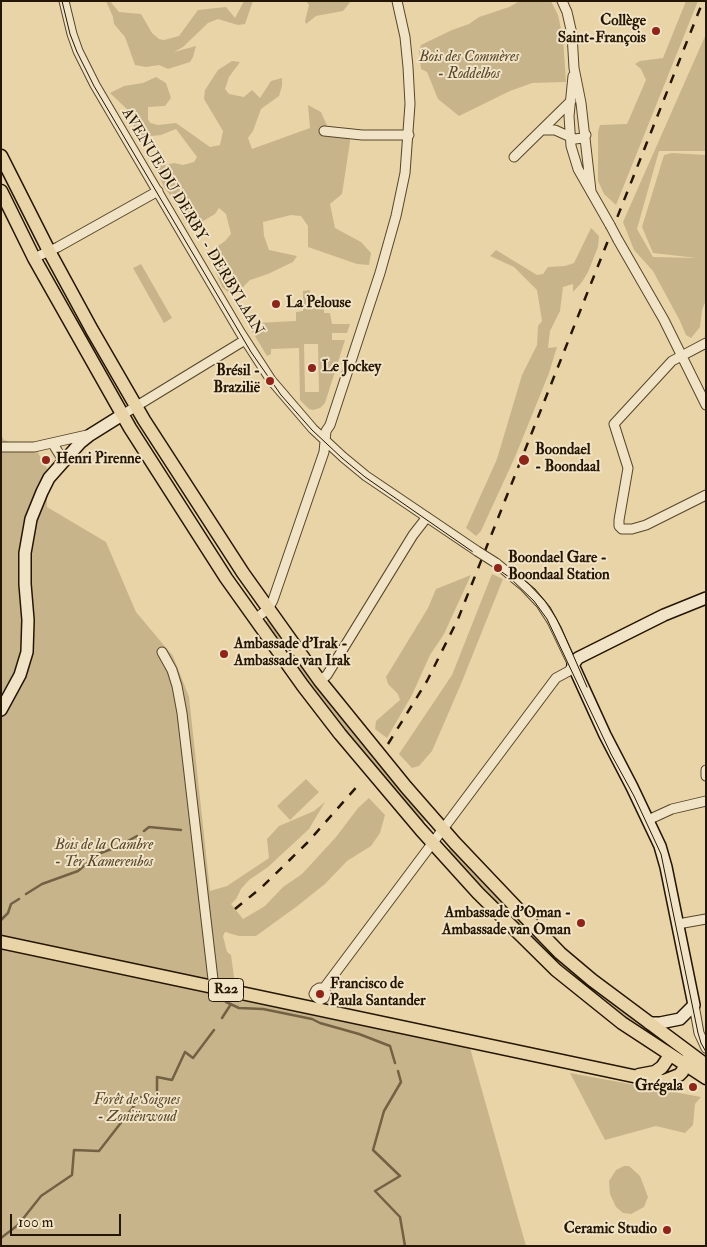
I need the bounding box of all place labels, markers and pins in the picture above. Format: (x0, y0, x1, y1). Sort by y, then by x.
place label: Collège Saint-François (558, 13, 646, 48)
marker: Collège Saint-François (650, 25, 662, 37)
place label: La Pelouse (286, 295, 351, 313)
marker: La Pelouse (270, 298, 282, 310)
place label: Le Jockey (322, 359, 381, 377)
marker: Le Jockey (306, 362, 318, 374)
place label: Brésil - Brazilië (213, 363, 260, 398)
marker: Brésil - Brazilië (264, 375, 276, 387)
place label: Boondael - Boondaal (535, 442, 600, 477)
place label: Henri Pirenne (56, 451, 141, 469)
marker: Boondael - Boondaal (517, 453, 531, 467)
marker: Henri Pirenne (40, 454, 52, 466)
place label: Boondael Gare - Boondaal Station (508, 550, 610, 585)
marker: Boondael Gare - Boondaal Station (492, 562, 504, 574)
place label: Ambassade d'Irak - Ambassade van Irak (234, 636, 350, 671)
marker: Ambassade d'Irak - Ambassade van Irak (218, 648, 230, 660)
place label: Ambassade d'Oman - Ambassade van Oman (442, 905, 571, 940)
marker: Ambassade d'Oman - Ambassade van Oman (575, 917, 587, 929)
place label: Francisco de Paula Santander (330, 976, 426, 1011)
marker: Francisco de Paula Santander (314, 988, 326, 1000)
place label: Grégala (635, 1078, 683, 1096)
marker: Grégala (687, 1081, 699, 1093)
place label: Ceramic Studio (564, 1221, 657, 1239)
marker: Ceramic Studio (661, 1224, 673, 1236)

